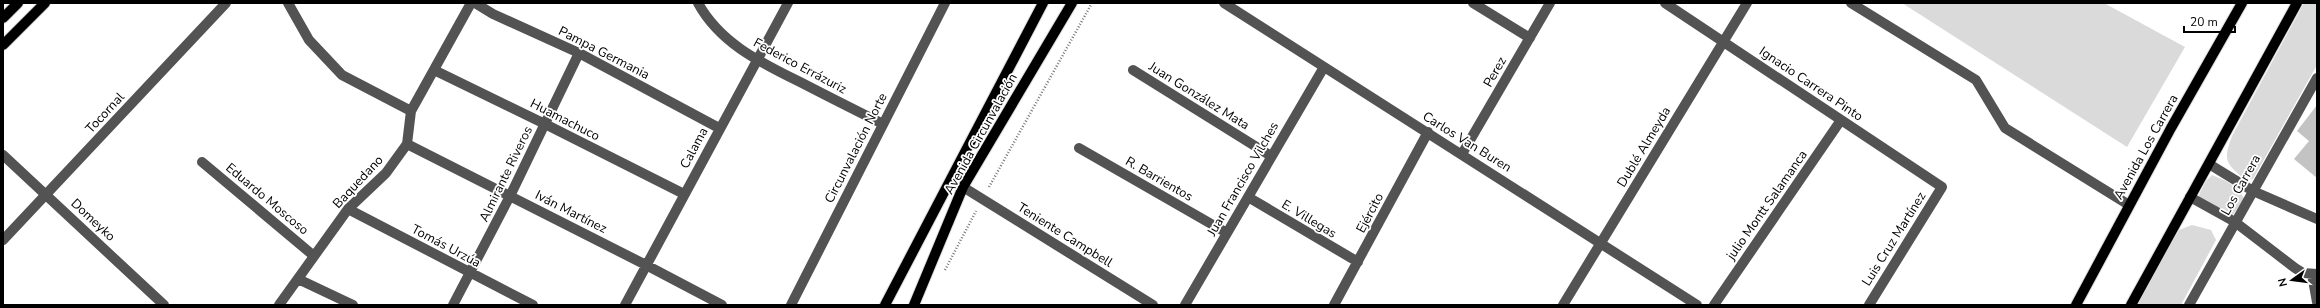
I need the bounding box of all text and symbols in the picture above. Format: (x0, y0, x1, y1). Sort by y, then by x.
scale bar (2184, 8, 2235, 34)
text: 20 m (2190, 14, 2218, 30)
street label: Pampa Germania (555, 22, 653, 84)
street label: Federico Errázuriz (750, 34, 850, 98)
street label: Ignacio Carrera Pinto (1756, 43, 1866, 125)
street label: Perez (1479, 53, 1511, 91)
street label: Juan González Mata (1144, 57, 1253, 134)
street label: Avenida Circunvalación (940, 70, 1022, 198)
street label: Tocornal (81, 88, 129, 137)
street label: Circunvalación Norte (820, 90, 892, 206)
street label: Avenida Los Carrera (2110, 91, 2182, 203)
street label: Huamachuco (527, 95, 603, 145)
street label: Dublé Almeyda (1613, 103, 1675, 191)
street label: Carlos Van Buren (1419, 107, 1515, 177)
street label: Juan Francisco Vilches (1202, 119, 1283, 240)
street label: Almirante Riveros (475, 123, 537, 225)
street label: Calama (676, 124, 712, 172)
street label: julio Montt Salamanca (1722, 147, 1812, 264)
street label: Los Carrera (2217, 151, 2265, 219)
street label: Baquedano (329, 152, 387, 212)
street label: R. Barrientos (1122, 152, 1196, 206)
street label: Eduardo Moscoso (222, 159, 312, 239)
street label: Iván Martínez (532, 186, 610, 238)
street label: Luis Cruz Martínez (1858, 189, 1930, 289)
street label: Ejército (1352, 190, 1388, 236)
street label: Domeyko (67, 195, 119, 245)
street label: E. Villegas (1278, 196, 1340, 242)
street label: Teniente Campbell (1014, 198, 1116, 272)
street label: Tomás Urzúa (408, 220, 484, 272)
north arrow (2272, 260, 2312, 300)
text: N (2275, 276, 2291, 288)

